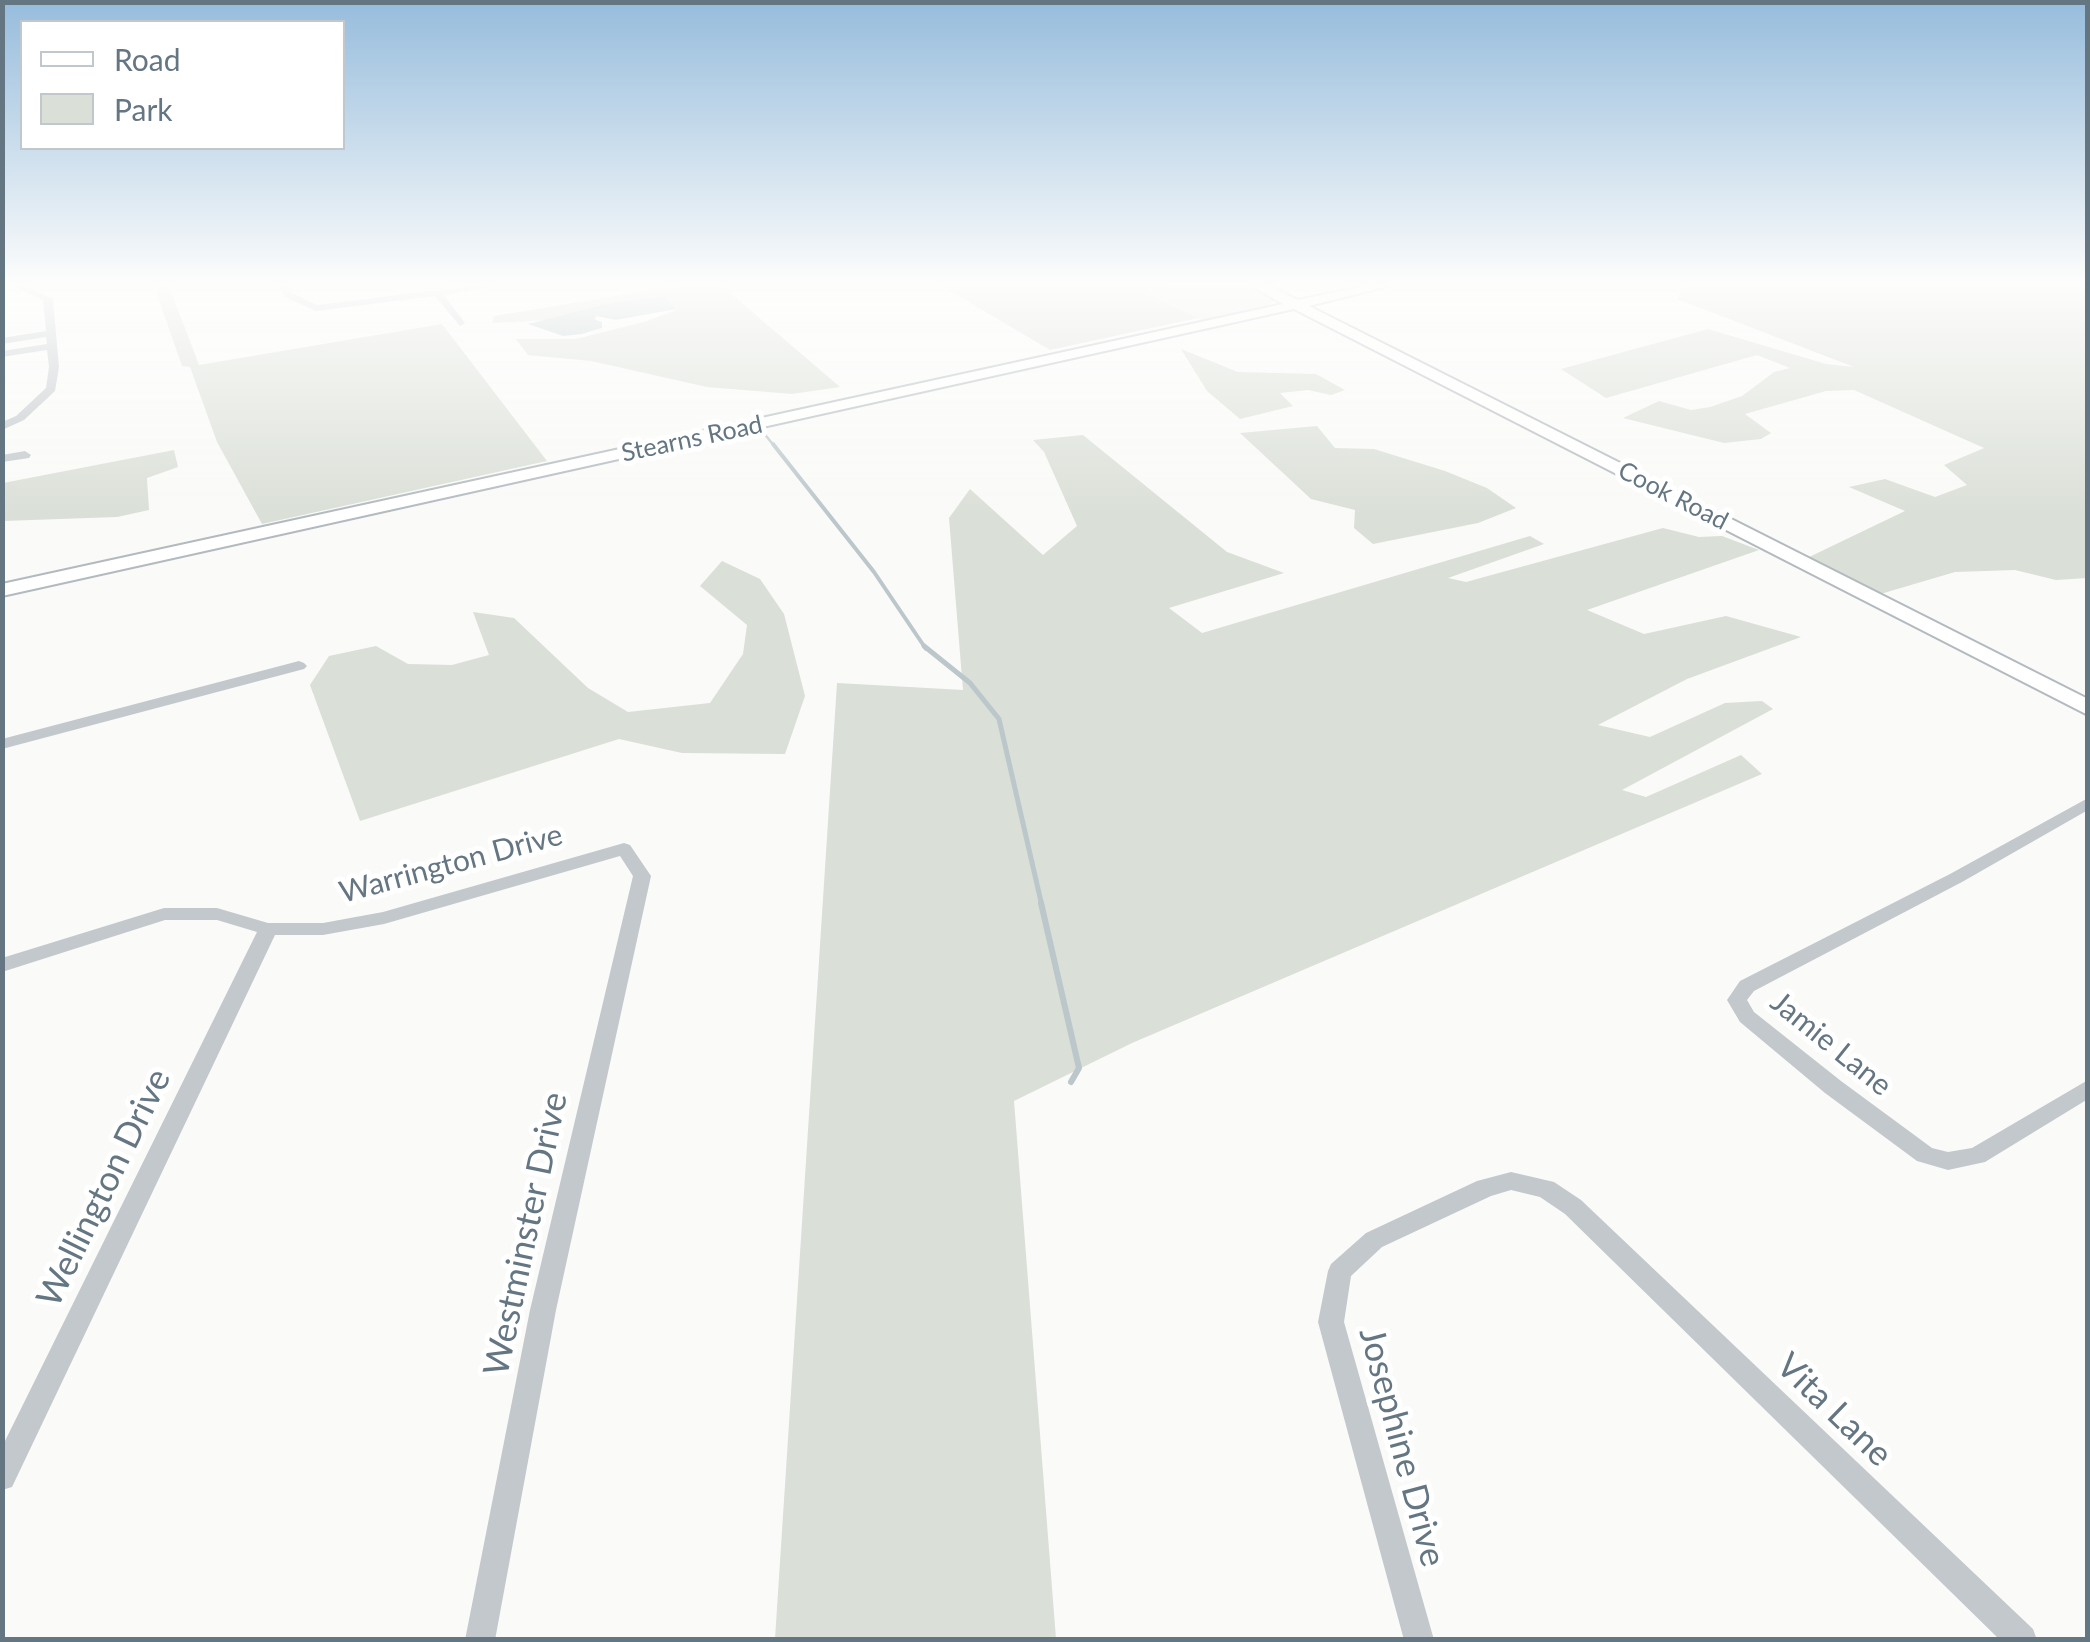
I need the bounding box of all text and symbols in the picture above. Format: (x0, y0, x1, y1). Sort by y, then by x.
legend (20, 20, 345, 150)
text: Road (114, 41, 181, 77)
text: Park (114, 91, 173, 127)
street label: Stearns Road (619, 409, 765, 469)
street label: Cook Road (1613, 456, 1733, 536)
street label: Warrington Drive (336, 817, 566, 911)
street label: Jamie Lane (1763, 984, 1899, 1104)
street label: Wellington Drive (28, 1062, 180, 1314)
street label: Westminster Drive (475, 1089, 577, 1379)
street label: Josephine Drive (1350, 1323, 1454, 1571)
street label: Vita Lane (1767, 1345, 1901, 1475)

